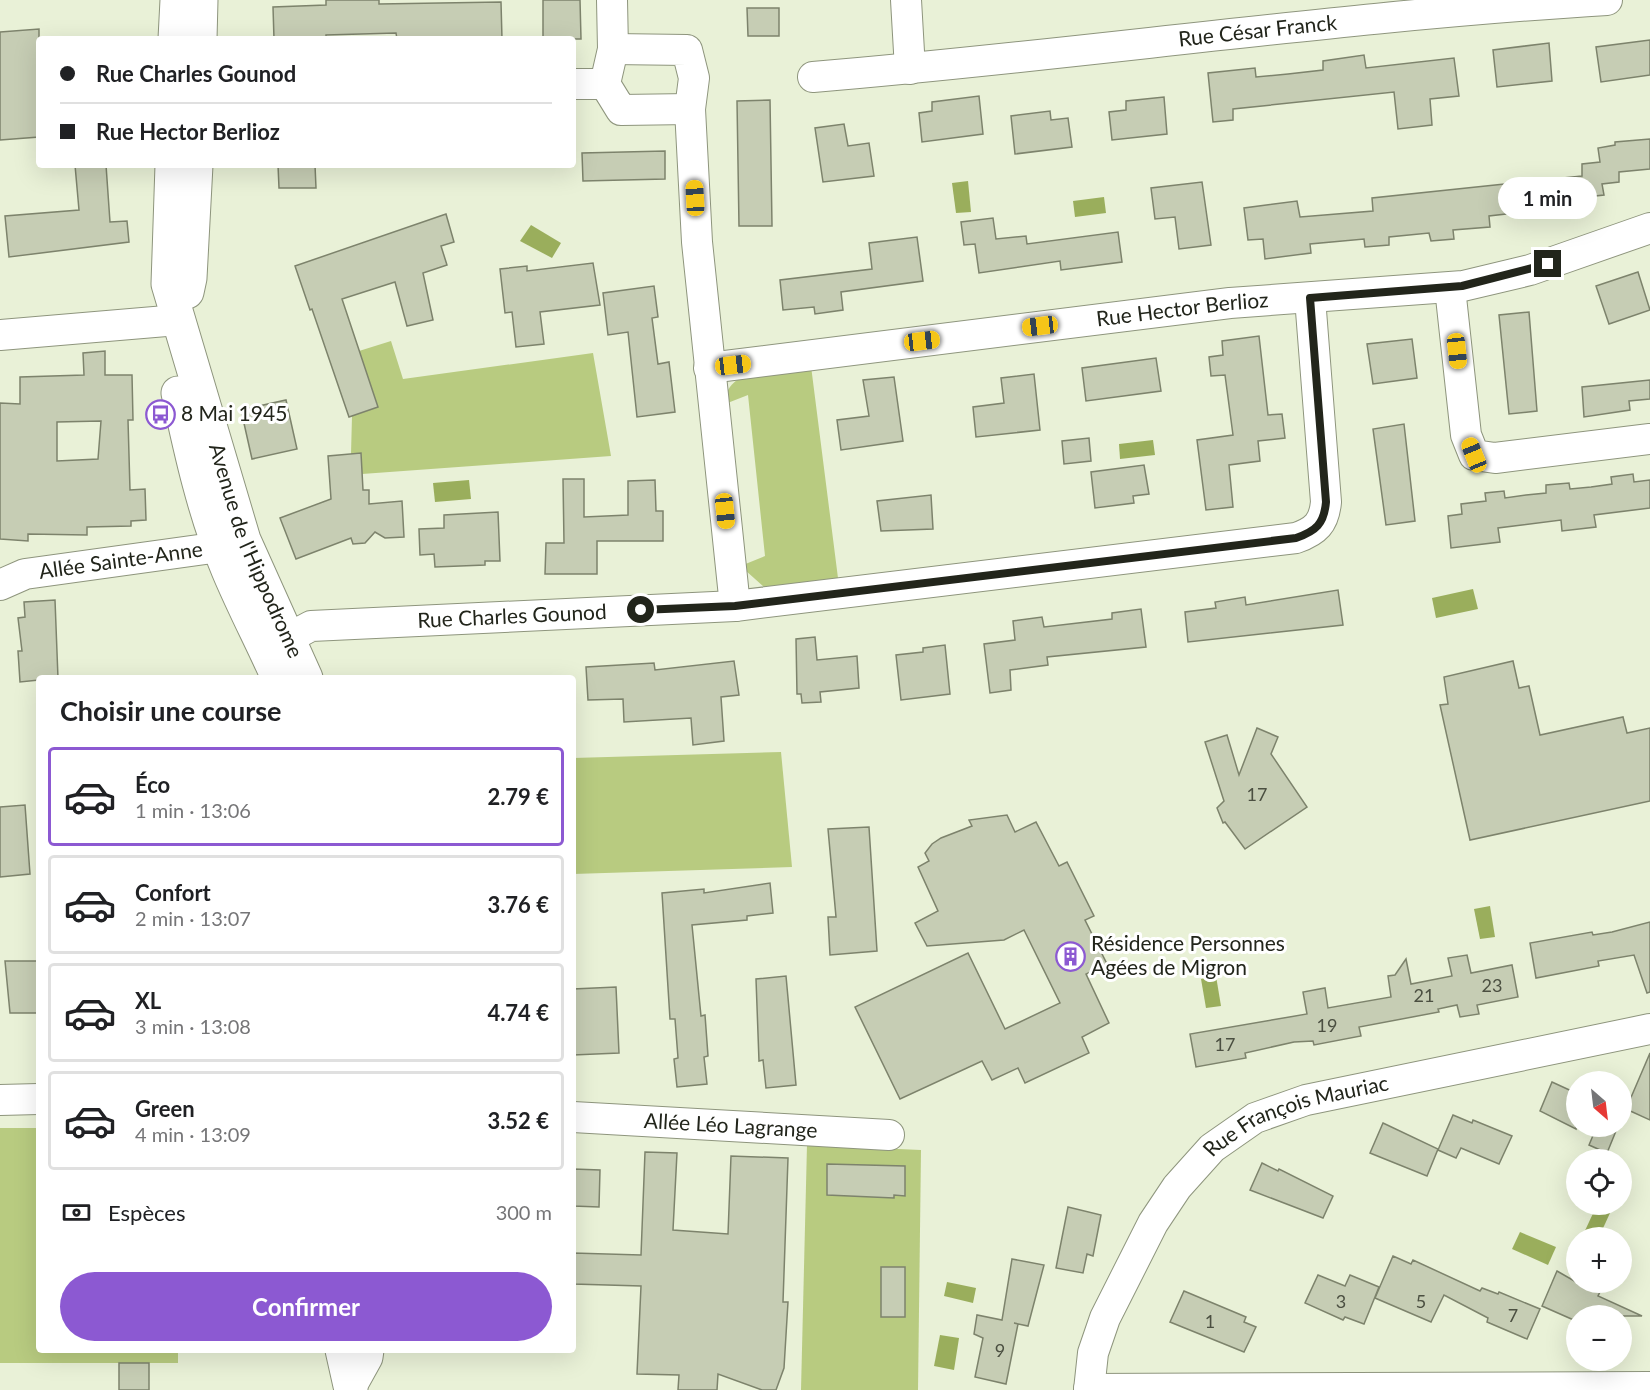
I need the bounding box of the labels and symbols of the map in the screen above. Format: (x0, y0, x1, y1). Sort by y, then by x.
street label: Rue César Franck (1177, 9, 1338, 51)
callout: 1 min (1498, 177, 1598, 219)
car (685, 180, 705, 216)
route end (1534, 250, 1561, 277)
street label: Rue Hector Berlioz (1095, 286, 1269, 331)
car (1021, 315, 1059, 337)
car (903, 330, 941, 352)
car (1446, 332, 1468, 370)
car (714, 354, 752, 376)
bus stop icon: 8 Mai 1945 (144, 398, 176, 430)
place label: 8 Mai 1945 (181, 400, 287, 425)
car (1459, 435, 1489, 475)
street label: Avenue de l'Hippodrome (205, 440, 309, 661)
car (714, 492, 736, 530)
street label: Allée Sainte-Anne (37, 536, 204, 583)
route start (627, 596, 654, 623)
street label: Rue Charles Gounod (417, 598, 607, 632)
house number: 17 (1247, 783, 1267, 805)
place label: Résidence Personnes Agées de Migron (1091, 930, 1285, 979)
building icon: Résidence Personnes Agées de Migron (1054, 940, 1086, 972)
house number: 23 (1482, 974, 1502, 996)
house number: 21 (1414, 984, 1434, 1006)
house number: 19 (1317, 1014, 1337, 1036)
house number: 17 (1215, 1033, 1235, 1055)
street label: Rue François Mauriac (1197, 1069, 1390, 1161)
north arrow (1566, 1071, 1632, 1137)
street label: Allée Léo Lagrange (643, 1107, 818, 1142)
house number: 3 (1336, 1290, 1346, 1312)
house number: 5 (1416, 1290, 1426, 1312)
house number: 7 (1508, 1304, 1518, 1326)
house number: 1 (1205, 1310, 1215, 1332)
house number: 9 (995, 1339, 1005, 1361)

